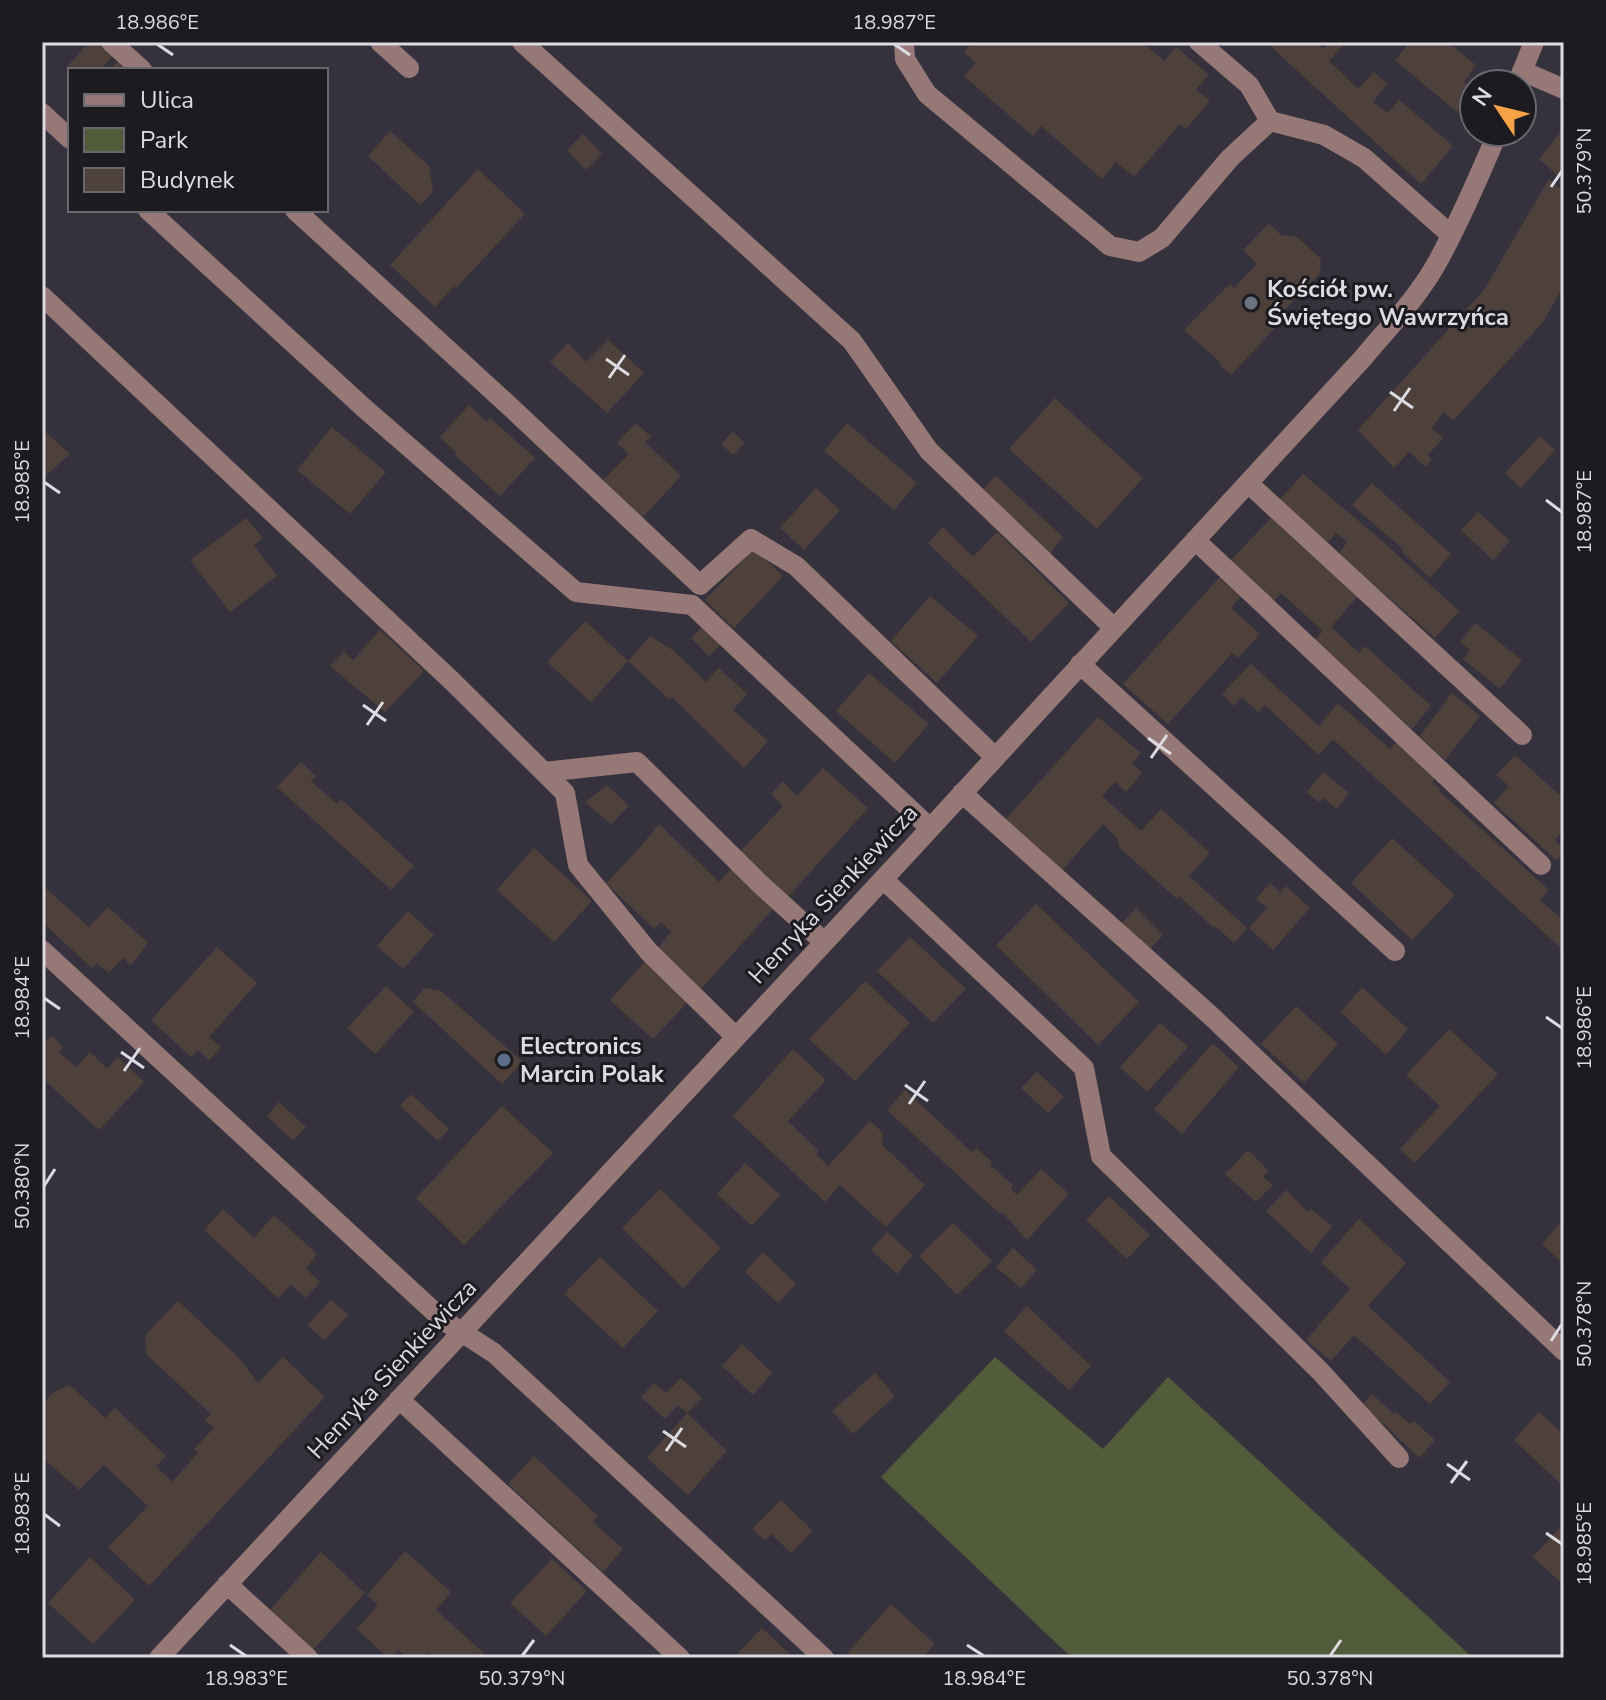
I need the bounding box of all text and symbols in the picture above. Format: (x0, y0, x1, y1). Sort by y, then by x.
text: 18.986°E (115, 9, 199, 36)
text: 18.987°E (852, 9, 936, 36)
legend (68, 68, 328, 212)
north arrow (1458, 68, 1538, 148)
text: N (1465, 82, 1499, 112)
text: Ulica (140, 84, 194, 116)
text: Park (140, 124, 189, 156)
text: 50.379°N (1571, 128, 1598, 214)
text: Budynek (140, 164, 235, 196)
place label: Kościół pw. Świętego Wawrzyńca (1267, 273, 1509, 333)
marker: Kościół pw. Świętego Wawrzyńca (1242, 294, 1260, 312)
text: 18.985°E (9, 440, 36, 524)
text: 18.987°E (1571, 470, 1598, 554)
street label: Henryka Sienkiewicza (741, 797, 925, 991)
text: 18.984°E (9, 956, 36, 1040)
text: 18.986°E (1571, 986, 1598, 1070)
place label: Electronics Marcin Polak (520, 1030, 665, 1090)
marker: Electronics Marcin Polak (495, 1051, 513, 1069)
text: 50.380°N (9, 1143, 36, 1229)
street label: Henryka Sienkiewicza (300, 1272, 484, 1466)
text: 50.378°N (1571, 1281, 1598, 1367)
text: 18.983°E (9, 1472, 36, 1556)
text: 18.985°E (1571, 1502, 1598, 1586)
text: 18.983°E (204, 1665, 288, 1692)
text: 50.379°N (479, 1665, 565, 1692)
text: 18.984°E (942, 1665, 1026, 1692)
text: 50.378°N (1287, 1665, 1373, 1692)

